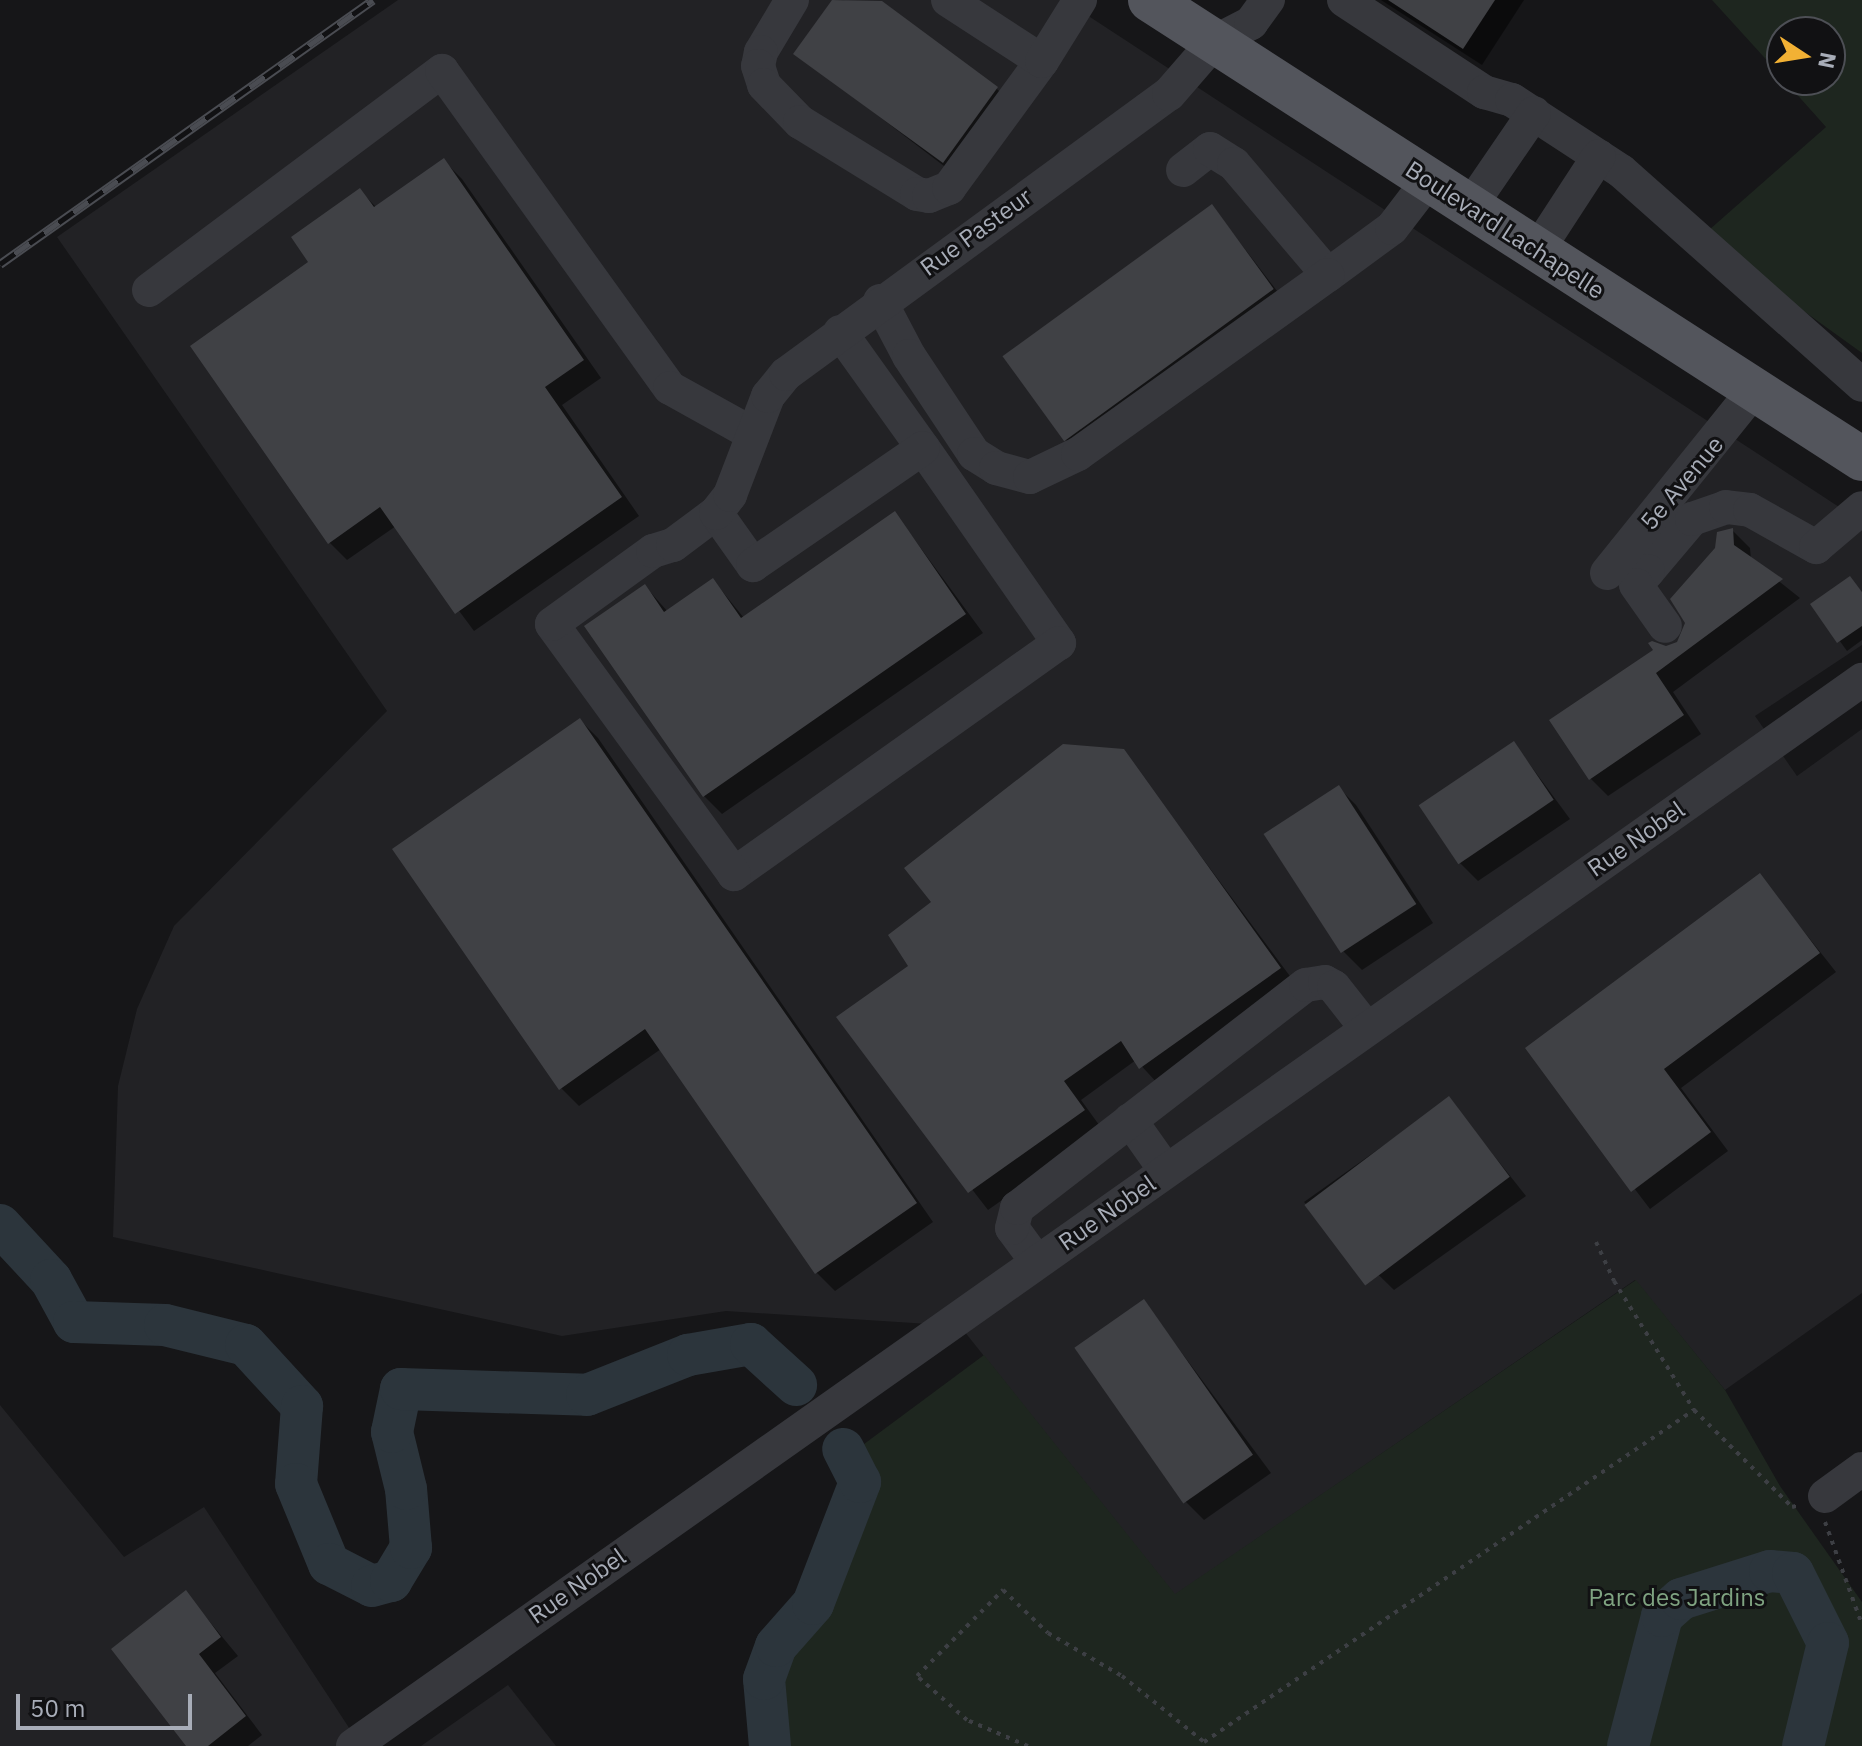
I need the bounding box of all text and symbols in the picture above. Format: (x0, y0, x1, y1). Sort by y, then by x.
north arrow (1766, 16, 1846, 96)
text: N (1812, 50, 1844, 71)
street label: Boulevard Lachapelle (1400, 155, 1610, 305)
street label: Rue Pasteur (915, 182, 1037, 282)
street label: 5e Avenue (1635, 430, 1729, 536)
street label: Rue Nobel (1582, 795, 1690, 883)
street label: Rue Nobel (1053, 1169, 1161, 1257)
street label: Rue Nobel (523, 1542, 631, 1630)
park label: Parc des Jardins (1589, 1584, 1765, 1612)
scale bar (20, 1678, 196, 1728)
text: 50 m (30, 1692, 85, 1724)

